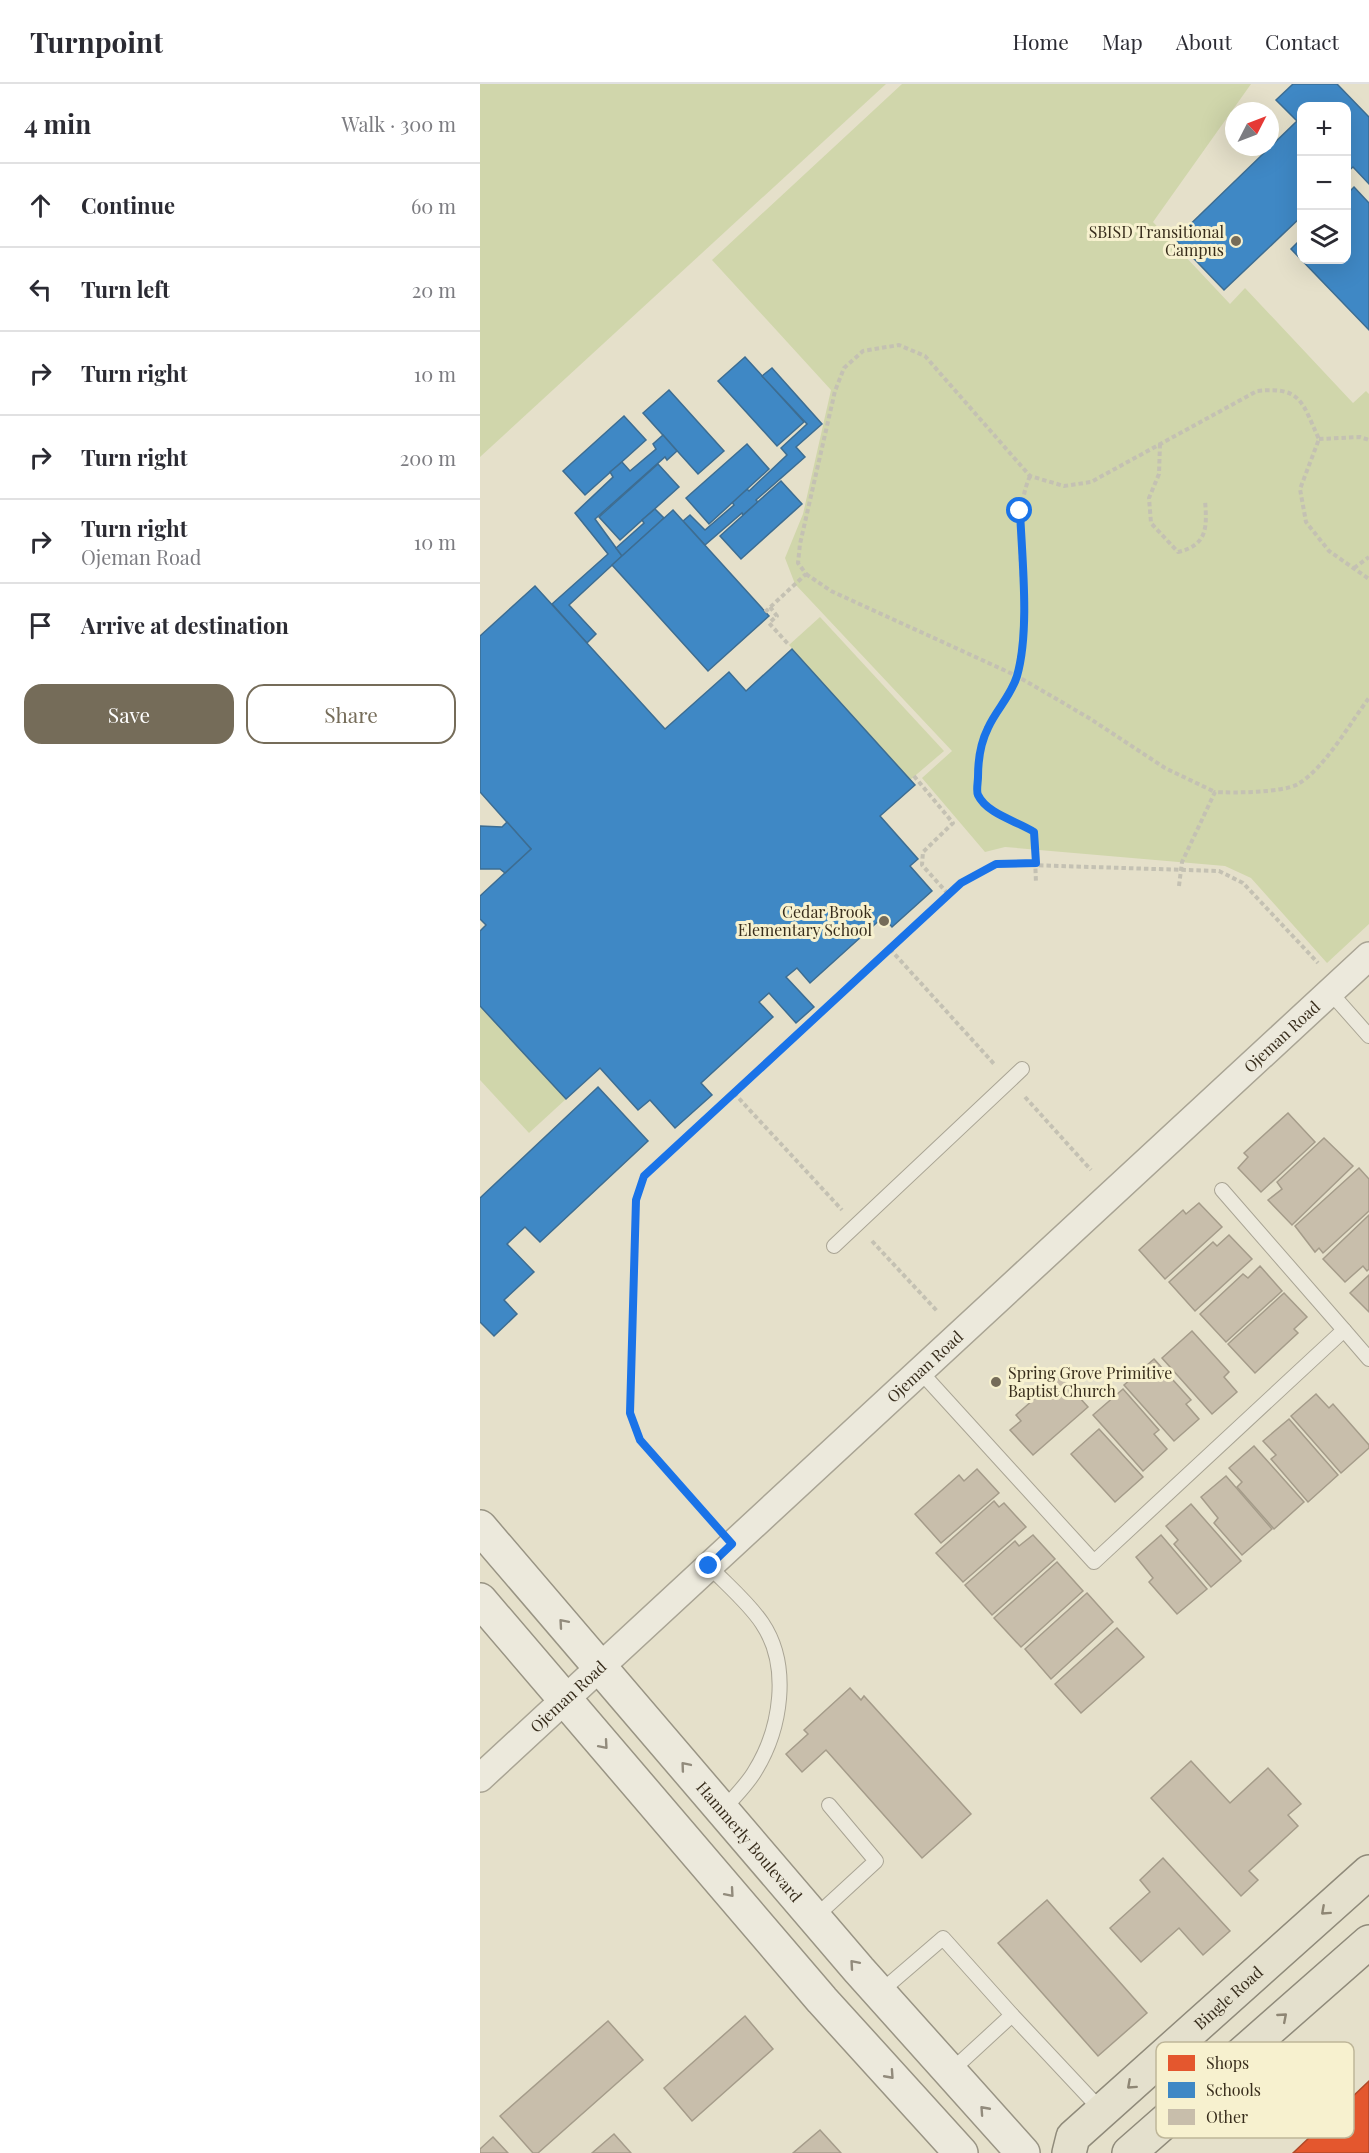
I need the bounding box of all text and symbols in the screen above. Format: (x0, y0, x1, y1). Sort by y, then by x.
text: Turnpoint (30, 23, 163, 60)
text: Home (1013, 27, 1069, 55)
text: Map (1102, 27, 1143, 55)
text: About (1176, 27, 1232, 55)
text: Contact (1265, 27, 1339, 55)
north arrow (1225, 102, 1279, 156)
map controls (1297, 102, 1351, 264)
button: + (1297, 102, 1351, 156)
text: 4 min (24, 106, 91, 141)
text: Walk · 300 m (341, 110, 456, 137)
button: − (1297, 156, 1351, 210)
icon: ahead (24, 189, 57, 222)
text: Continue (81, 190, 175, 220)
text: 60 m (411, 192, 456, 219)
button: layers (1297, 210, 1351, 264)
place label: SBISD Transitional Campus (1089, 221, 1224, 260)
marker: SBISD Transitional Campus (1229, 234, 1243, 248)
icon: left (24, 273, 57, 306)
text: Turn left (81, 274, 170, 304)
text: 20 m (412, 276, 456, 303)
icon: right (24, 357, 57, 390)
text: Turn right (81, 358, 187, 388)
text: 10 m (414, 360, 456, 387)
icon: right (24, 441, 57, 474)
text: Turn right (81, 442, 187, 472)
text: 200 m (400, 444, 456, 471)
route start (1006, 497, 1032, 523)
text: Turn right (81, 513, 187, 543)
icon: right (24, 525, 57, 558)
text: 10 m (414, 528, 456, 555)
text: Ojeman Road (81, 543, 201, 570)
icon: arrive (24, 609, 57, 642)
text: Arrive at destination (81, 610, 289, 640)
button: Save (24, 684, 234, 744)
button: Share (246, 684, 456, 744)
place label: Cedar Brook Elementary School (738, 901, 872, 940)
marker: Cedar Brook Elementary School (877, 914, 891, 928)
street label: Ojeman Road (1239, 996, 1324, 1077)
street label: Ojeman Road (882, 1326, 967, 1407)
place label: Spring Grove Primitive Baptist Church (1008, 1362, 1172, 1401)
marker: Spring Grove Primitive Baptist Church (989, 1375, 1003, 1389)
route end (695, 1552, 721, 1578)
one-way arrow (559, 1619, 570, 1630)
street label: Ojeman Road (525, 1656, 610, 1737)
one-way arrow (597, 1738, 608, 1749)
one-way arrow (681, 1762, 692, 1773)
street label: Hammerly Boulevard (692, 1777, 807, 1906)
one-way arrow (723, 1886, 734, 1897)
one-way arrow (1322, 1904, 1332, 1915)
one-way arrow (850, 1960, 861, 1971)
street label: Bingle Road (1189, 1961, 1267, 2034)
one-way arrow (1277, 2013, 1287, 2024)
legend (1156, 2042, 1354, 2138)
text: Shops (1206, 2052, 1249, 2073)
one-way arrow (883, 2069, 894, 2079)
one-way arrow (1127, 2078, 1138, 2089)
text: Schools (1206, 2079, 1261, 2100)
one-way arrow (980, 2106, 991, 2116)
text: Other (1206, 2106, 1248, 2127)

